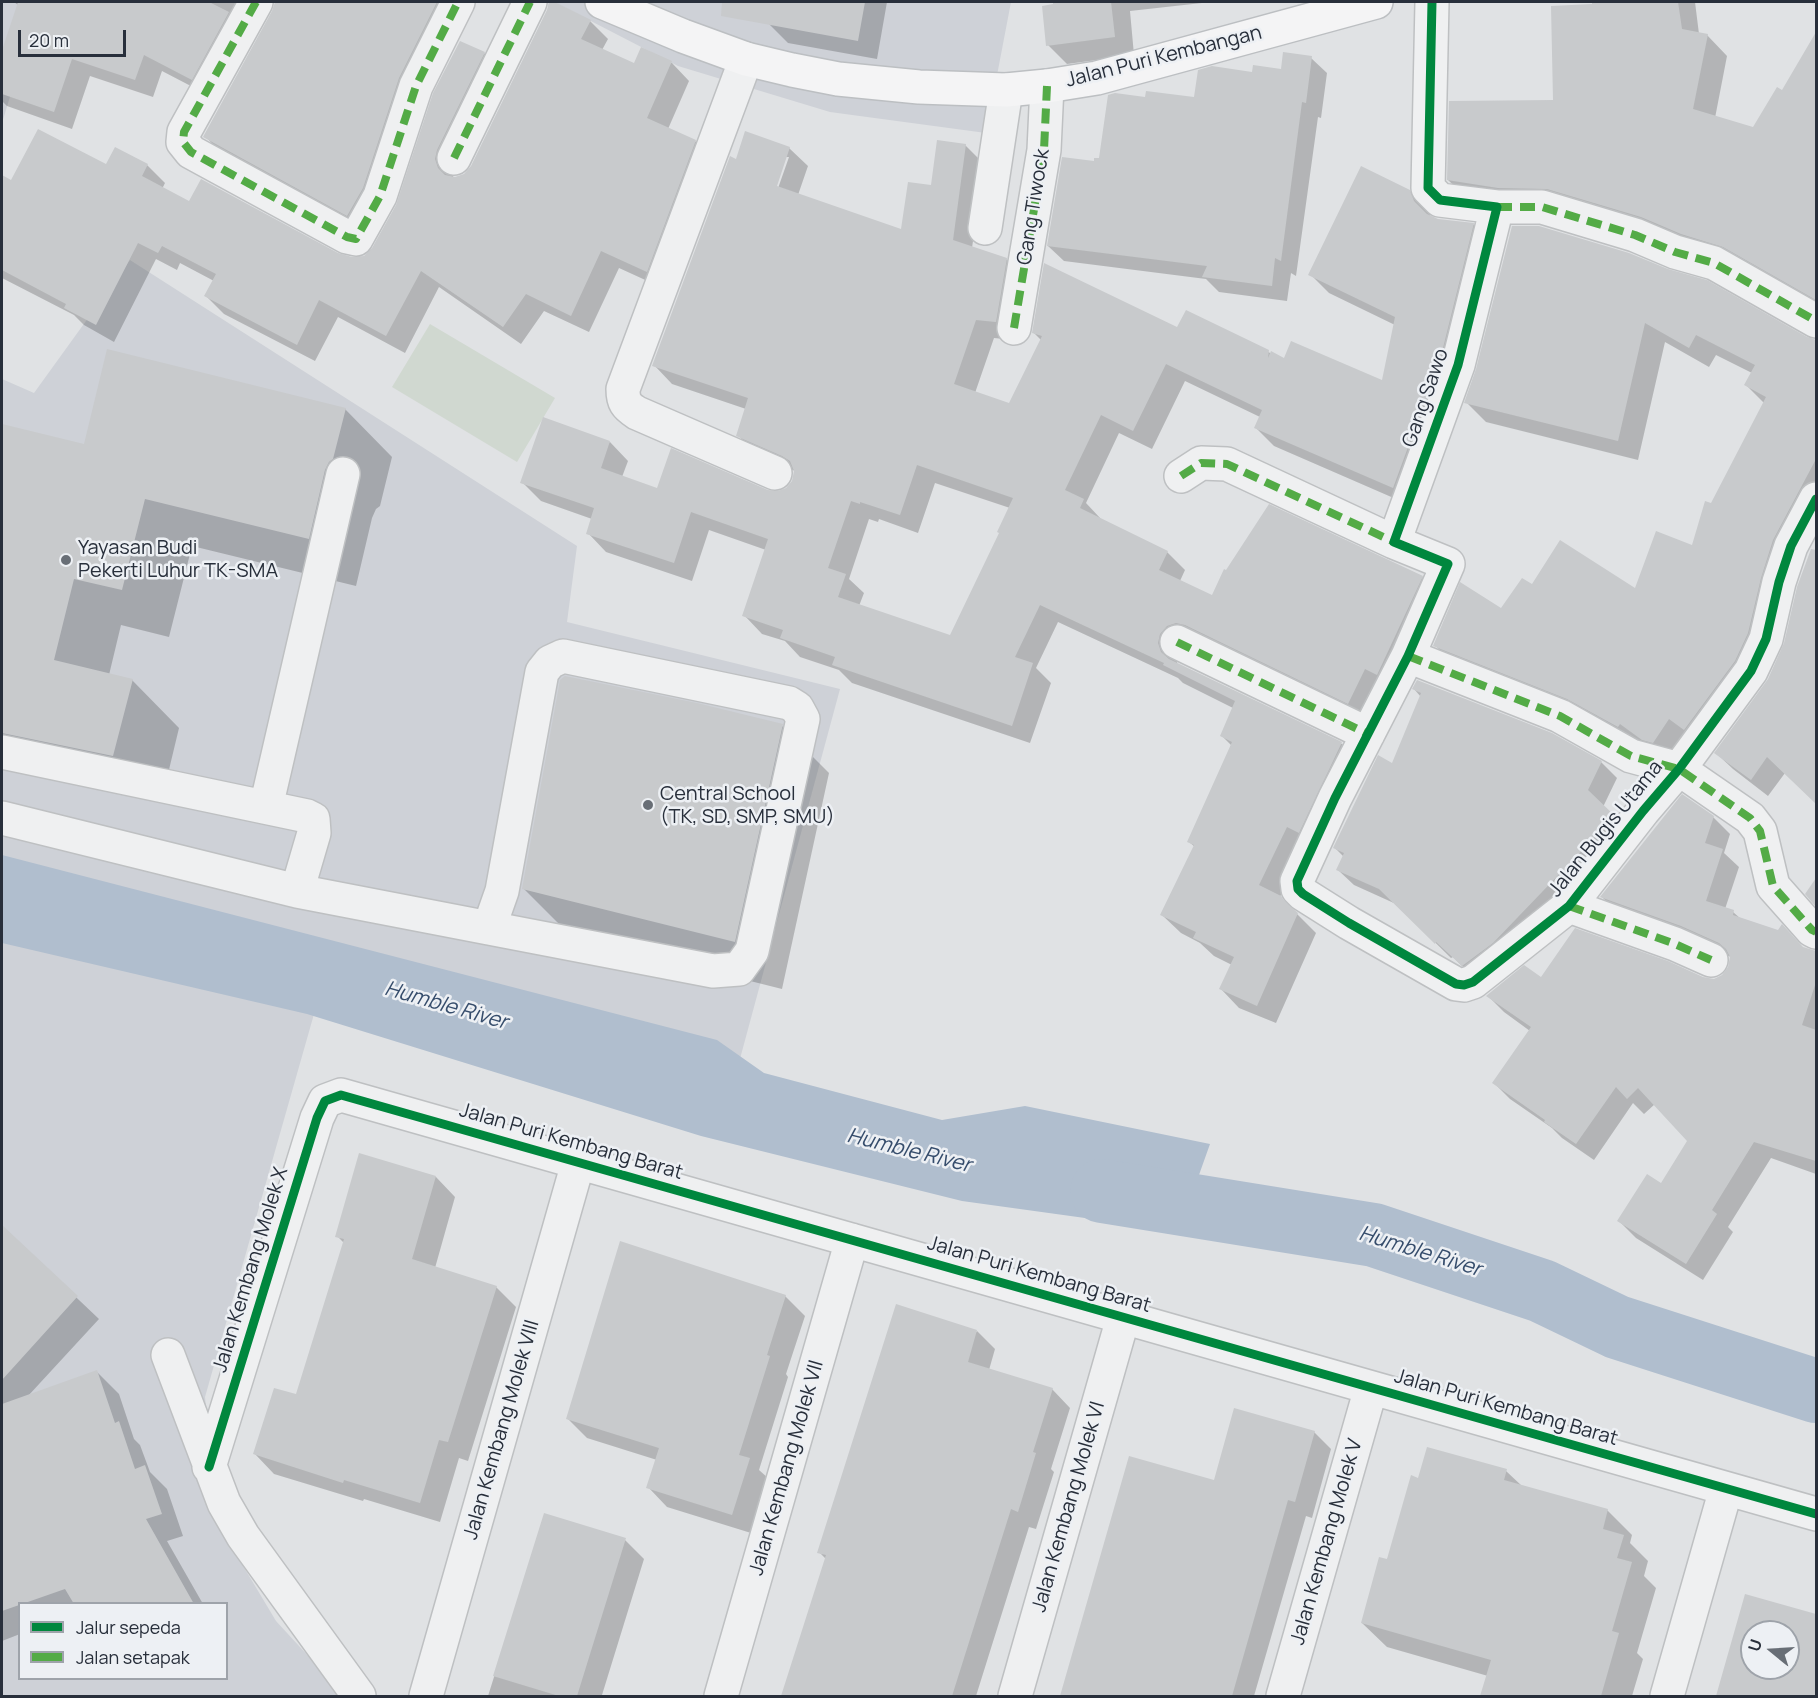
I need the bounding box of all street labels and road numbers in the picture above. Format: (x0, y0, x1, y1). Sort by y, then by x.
street label: Jalan Puri Kembangan (1064, 21, 1264, 93)
street label: Gang Tiwock (1013, 147, 1055, 267)
street label: Gang Sawo (1398, 346, 1454, 450)
street label: Jalan Bugis Utama (1544, 756, 1668, 902)
street label: Jalan Puri Kembang Barat (457, 1099, 685, 1185)
street label: Jalan Kembang Molek X (208, 1165, 294, 1375)
street label: Jalan Puri Kembang Barat (925, 1232, 1153, 1318)
street label: Jalan Kembang Molek VIII (459, 1318, 545, 1542)
street label: Jalan Kembang Molek VII (745, 1358, 829, 1578)
street label: Jalan Puri Kembang Barat (1392, 1365, 1620, 1451)
street label: Jalan Kembang Molek VI (1027, 1399, 1111, 1615)
street label: Jalan Kembang Molek V (1286, 1436, 1368, 1648)

